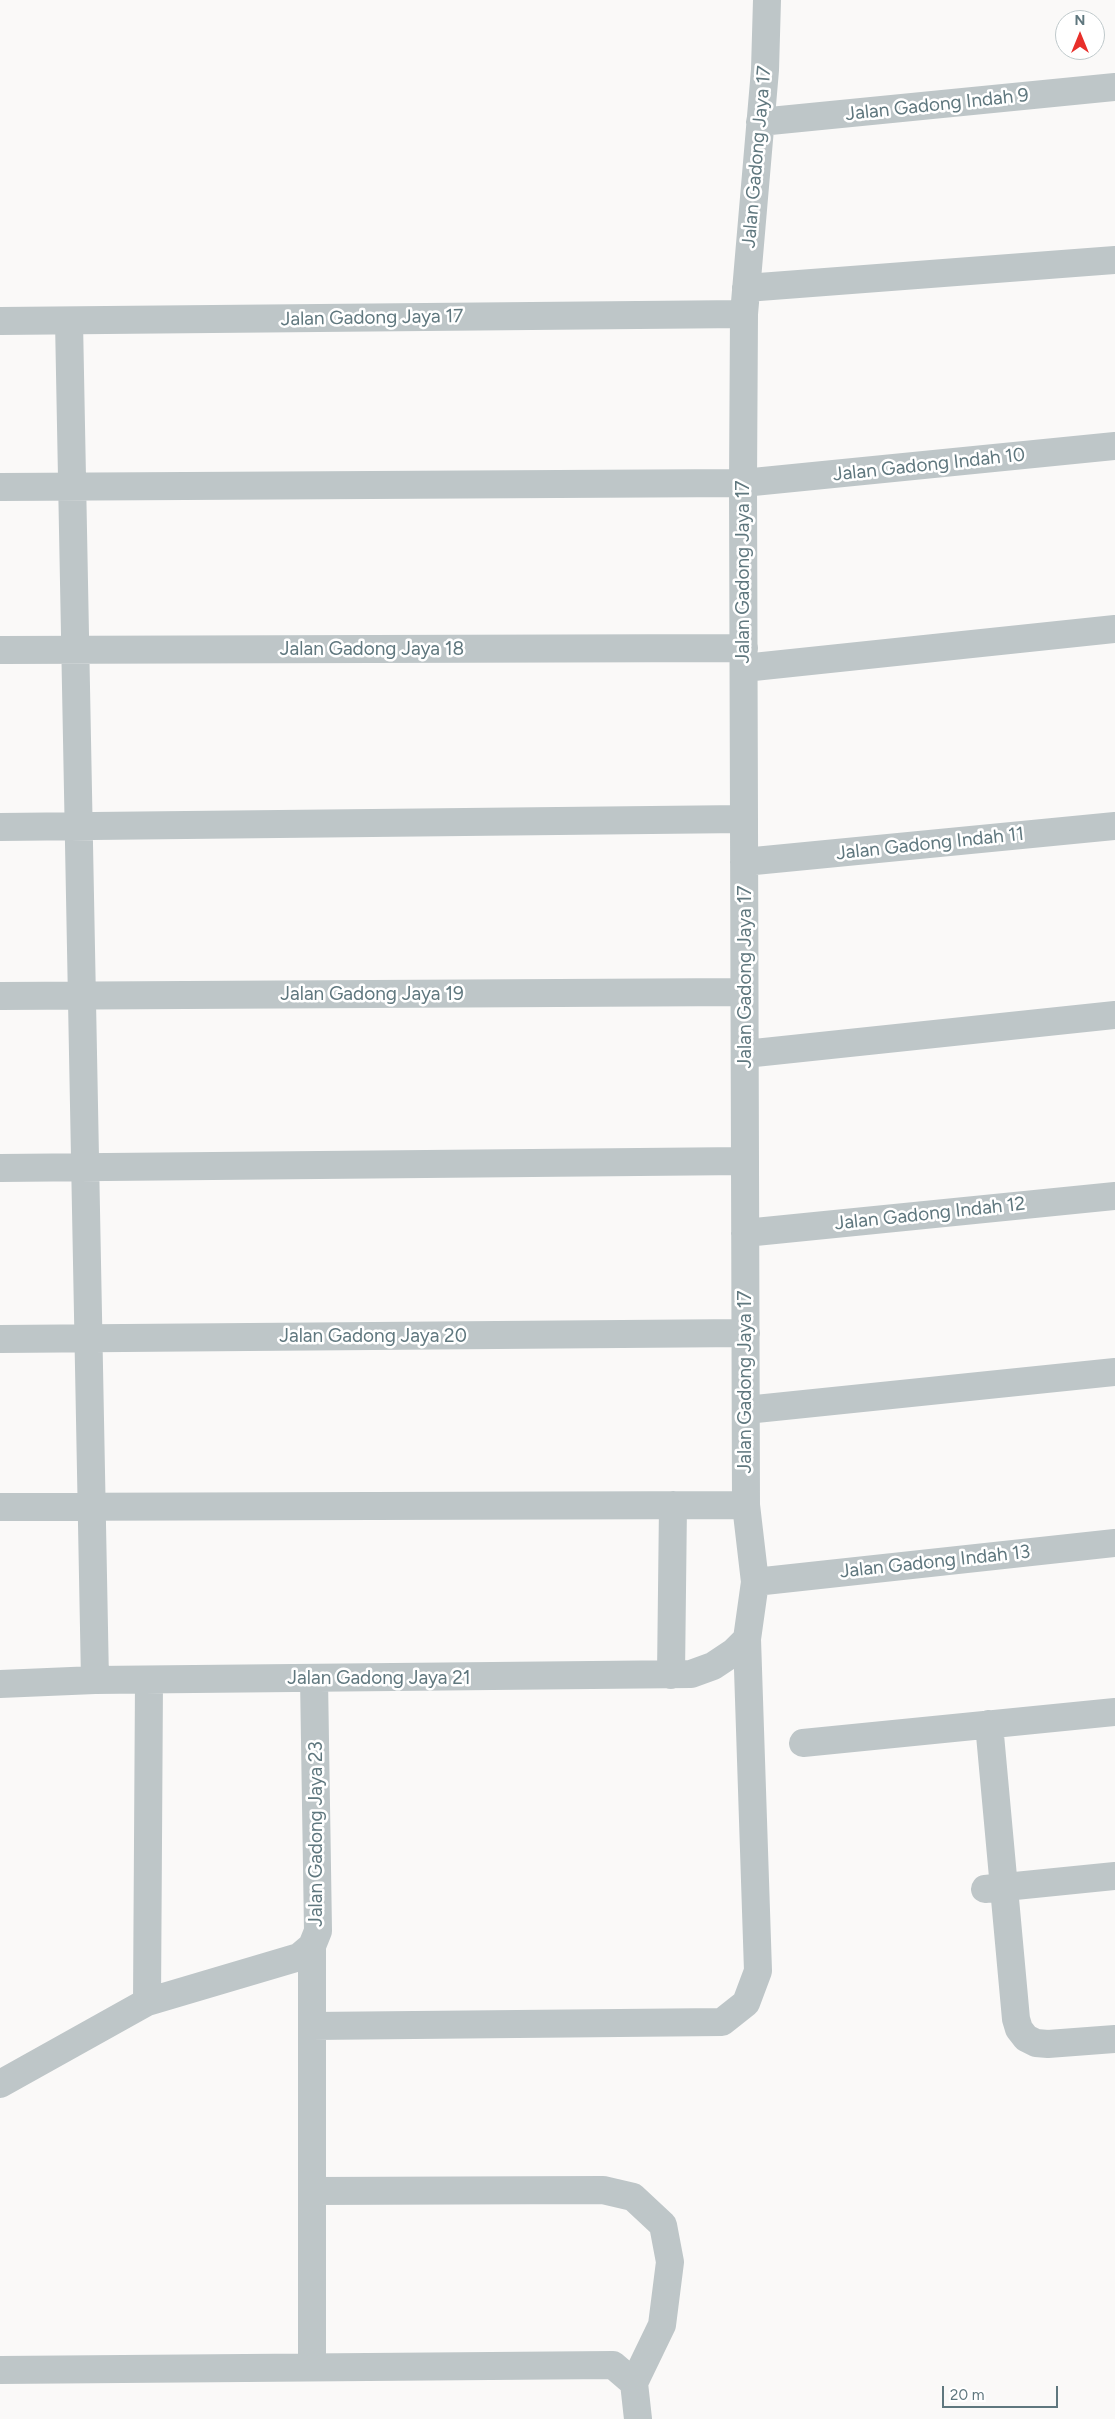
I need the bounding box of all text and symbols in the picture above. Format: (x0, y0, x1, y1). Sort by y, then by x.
north arrow (1055, 10, 1105, 60)
text: N (1075, 12, 1085, 29)
street label: Jalan Gadong Jaya 17 (738, 65, 776, 249)
street label: Jalan Gadong Indah 9 (844, 84, 1030, 126)
street label: Jalan Gadong Jaya 17 (280, 305, 464, 331)
street label: Jalan Gadong Indah 10 (832, 444, 1026, 486)
street label: Jalan Gadong Jaya 17 (732, 481, 754, 663)
street label: Jalan Gadong Jaya 18 (280, 638, 464, 660)
street label: Jalan Gadong Indah 11 (835, 823, 1025, 865)
street label: Jalan Gadong Jaya 17 (734, 886, 756, 1068)
street label: Jalan Gadong Jaya 19 (280, 983, 464, 1005)
street label: Jalan Gadong Indah 12 (833, 1193, 1027, 1235)
street label: Jalan Gadong Jaya 17 (734, 1291, 756, 1473)
street label: Jalan Gadong Jaya 20 (279, 1325, 467, 1347)
street label: Jalan Gadong Indah 13 (839, 1541, 1031, 1583)
street label: Jalan Gadong Jaya 21 (287, 1667, 471, 1689)
street label: Jalan Gadong Jaya 23 (305, 1741, 327, 1927)
scale bar (945, 2376, 1061, 2408)
text: 20 m (950, 2386, 984, 2404)

